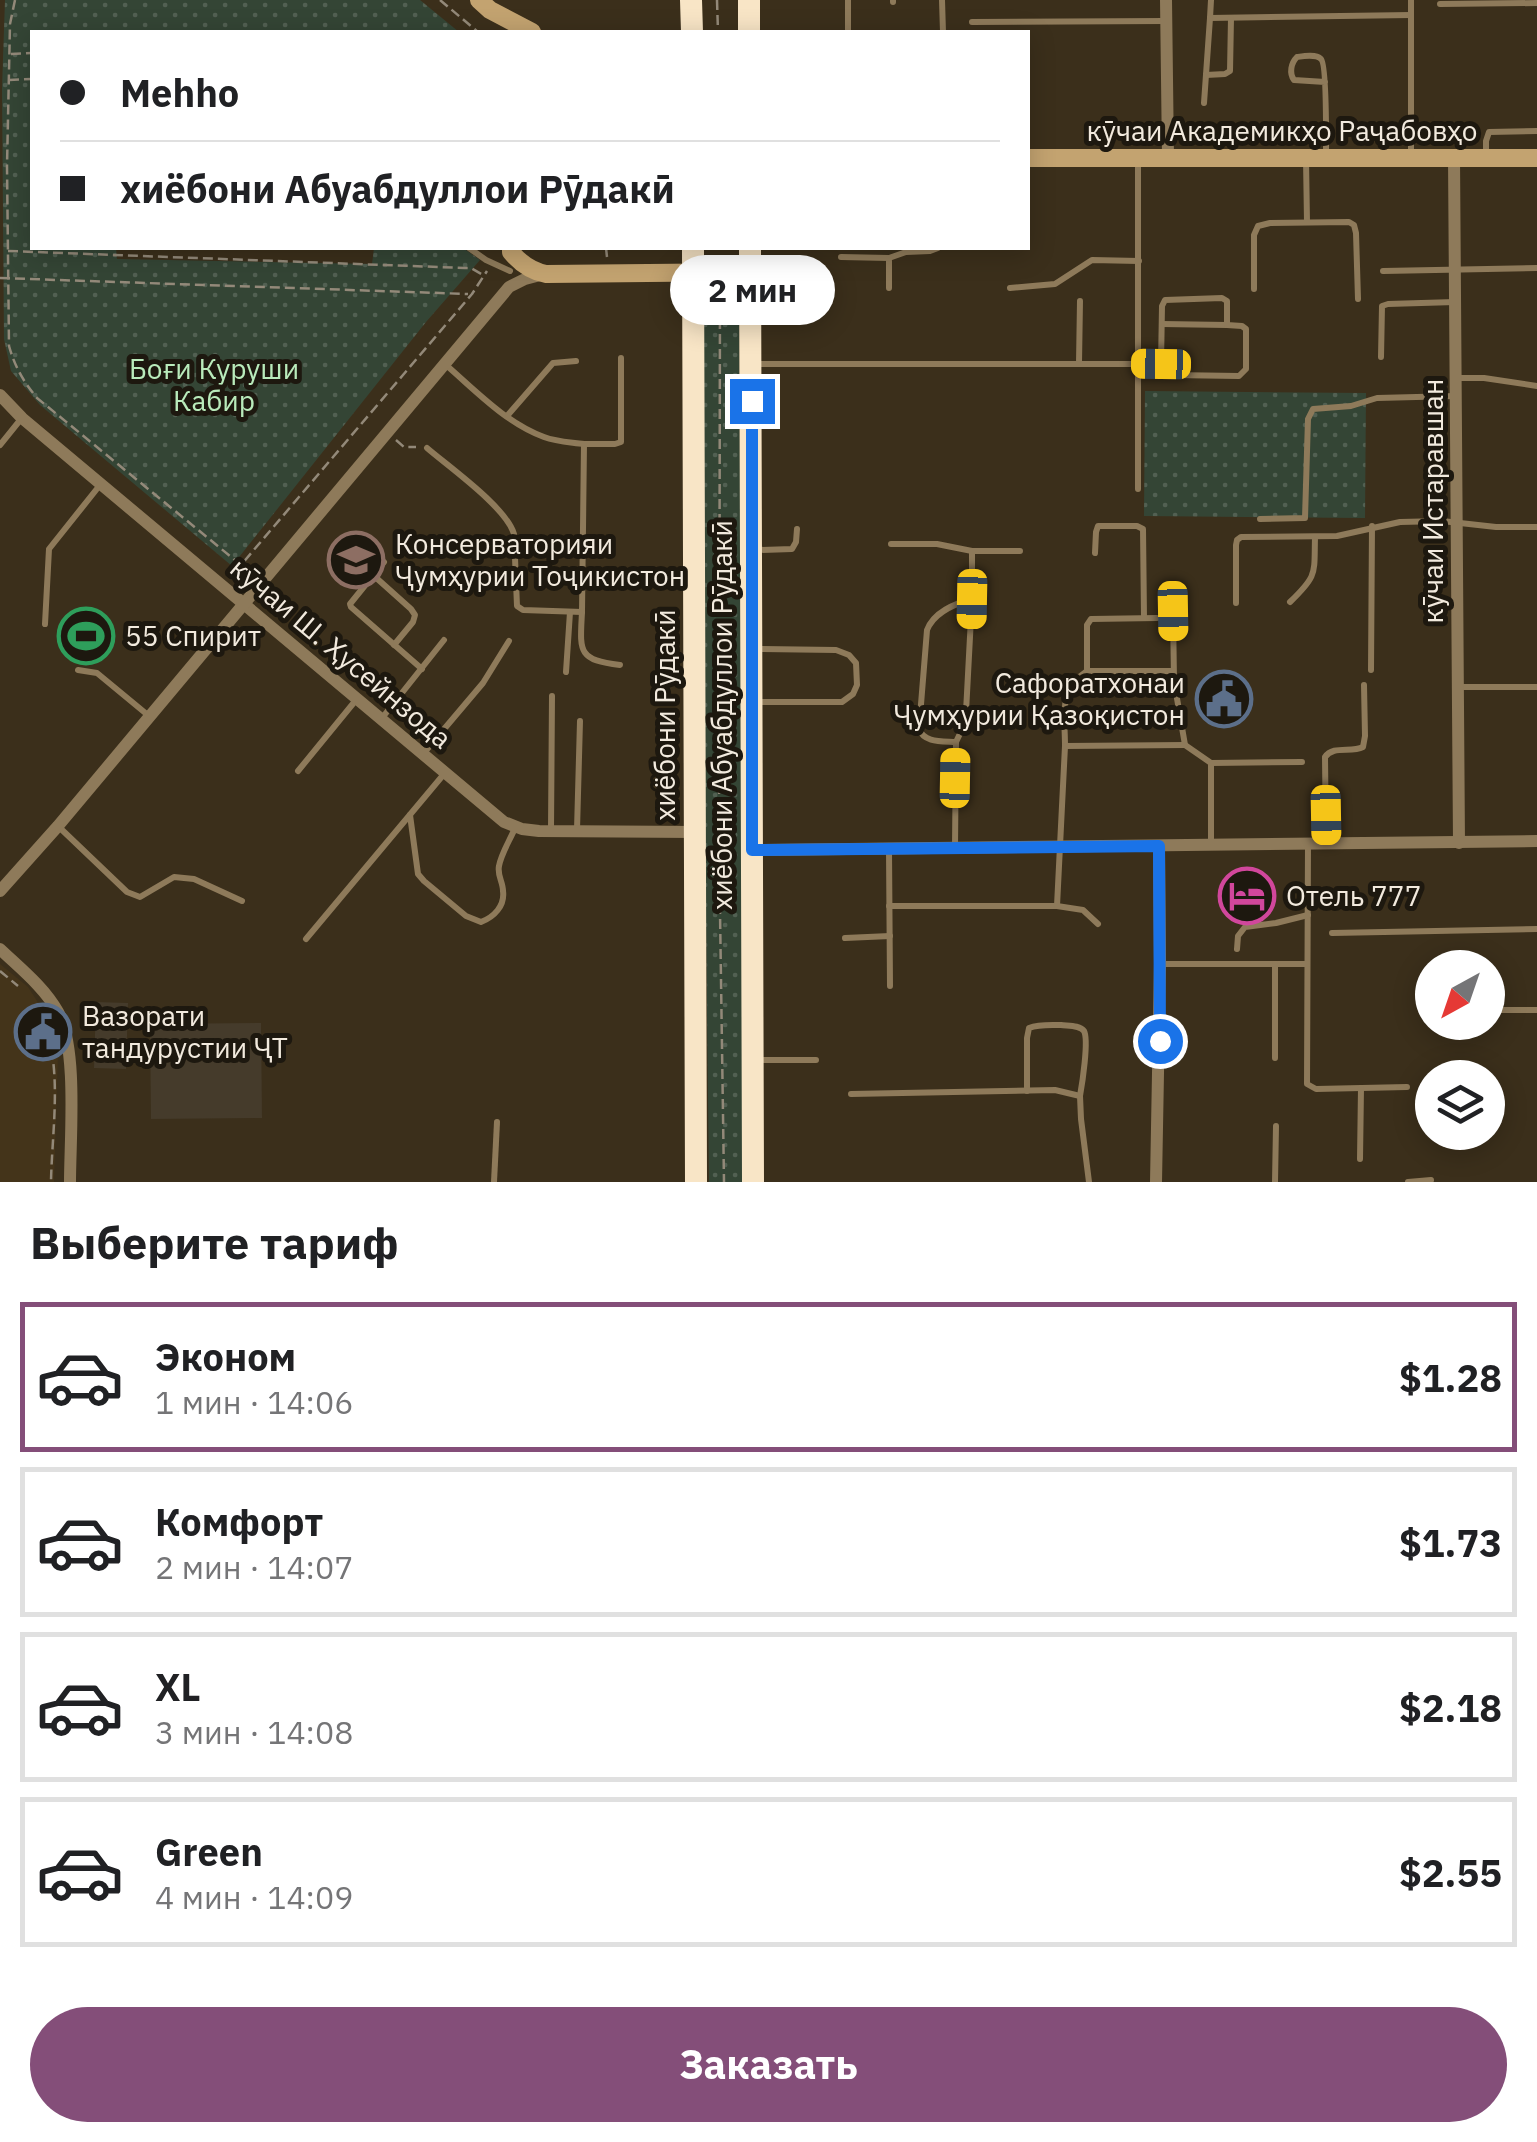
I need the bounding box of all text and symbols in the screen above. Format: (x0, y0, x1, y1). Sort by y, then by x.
text: Mehho (120, 68, 239, 117)
street label: кӯчаи Академикҳо Раҷабовҳо (1087, 112, 1477, 149)
text: хиёбони Абуабдуллои Рӯдакӣ (120, 164, 675, 213)
callout: 2 мин (670, 256, 834, 326)
text: 2 мин (708, 269, 797, 311)
car (1131, 348, 1191, 380)
park label: Боғи Куруши Кабир (129, 350, 299, 419)
route end (730, 379, 775, 424)
street label: кӯчаи Истаравшан (1414, 379, 1451, 623)
street label: хиёбони Абуабдуллои Рӯдакӣ (703, 520, 740, 910)
place label: Консерваторияи Ҷумҳурии Тоҷикистон (395, 525, 685, 594)
school or university icon: Консерваторияи Ҷумҳурии Тоҷикистон (326, 530, 386, 590)
street label: кӯчаи Ш. Ҳусейнзода (223, 549, 460, 756)
car (956, 569, 988, 629)
car (1157, 581, 1189, 641)
sports icon: 55 Спирит (56, 606, 116, 666)
street label: хиёбони Рӯдакӣ (646, 609, 683, 821)
place label: 55 Спирит (125, 617, 261, 654)
place label: Сафоратхонаи Ҷумҳурии Қазоқистон (893, 664, 1185, 733)
public building icon: Сафоратхонаи Ҷумҳурии Қазоқистон (1194, 669, 1254, 729)
car (939, 748, 971, 808)
car (1310, 785, 1342, 845)
hotel icon: Отель 777 (1217, 866, 1277, 926)
place label: Отель 777 (1286, 877, 1421, 914)
north arrow (1415, 950, 1505, 1040)
map controls (1415, 950, 1505, 1150)
place label: Вазорати тандуруcтии ҶТ (82, 997, 288, 1066)
public building icon: Вазорати тандуруcтии ҶТ (13, 1002, 73, 1062)
route start (1138, 1019, 1183, 1064)
button: layers (1415, 1060, 1505, 1150)
text: Выберите тариф (30, 1213, 399, 1271)
icon: car (35, 1332, 125, 1422)
text: Эконом (155, 1332, 296, 1381)
text: $1.28 (1399, 1353, 1502, 1402)
text: 1 мин · 14:06 (155, 1381, 353, 1423)
icon: car (35, 1497, 125, 1587)
text: Комфорт (155, 1497, 323, 1546)
text: $1.73 (1399, 1518, 1502, 1567)
text: 2 мин · 14:07 (155, 1546, 353, 1588)
icon: car (35, 1662, 125, 1752)
text: XL (155, 1662, 201, 1711)
text: $2.18 (1399, 1683, 1502, 1732)
text: 3 мин · 14:08 (155, 1711, 353, 1753)
icon: car (35, 1827, 125, 1917)
text: Green (155, 1827, 263, 1876)
text: $2.55 (1399, 1848, 1502, 1897)
text: 4 мин · 14:09 (155, 1876, 353, 1918)
button: Заказать (30, 2007, 1507, 2122)

